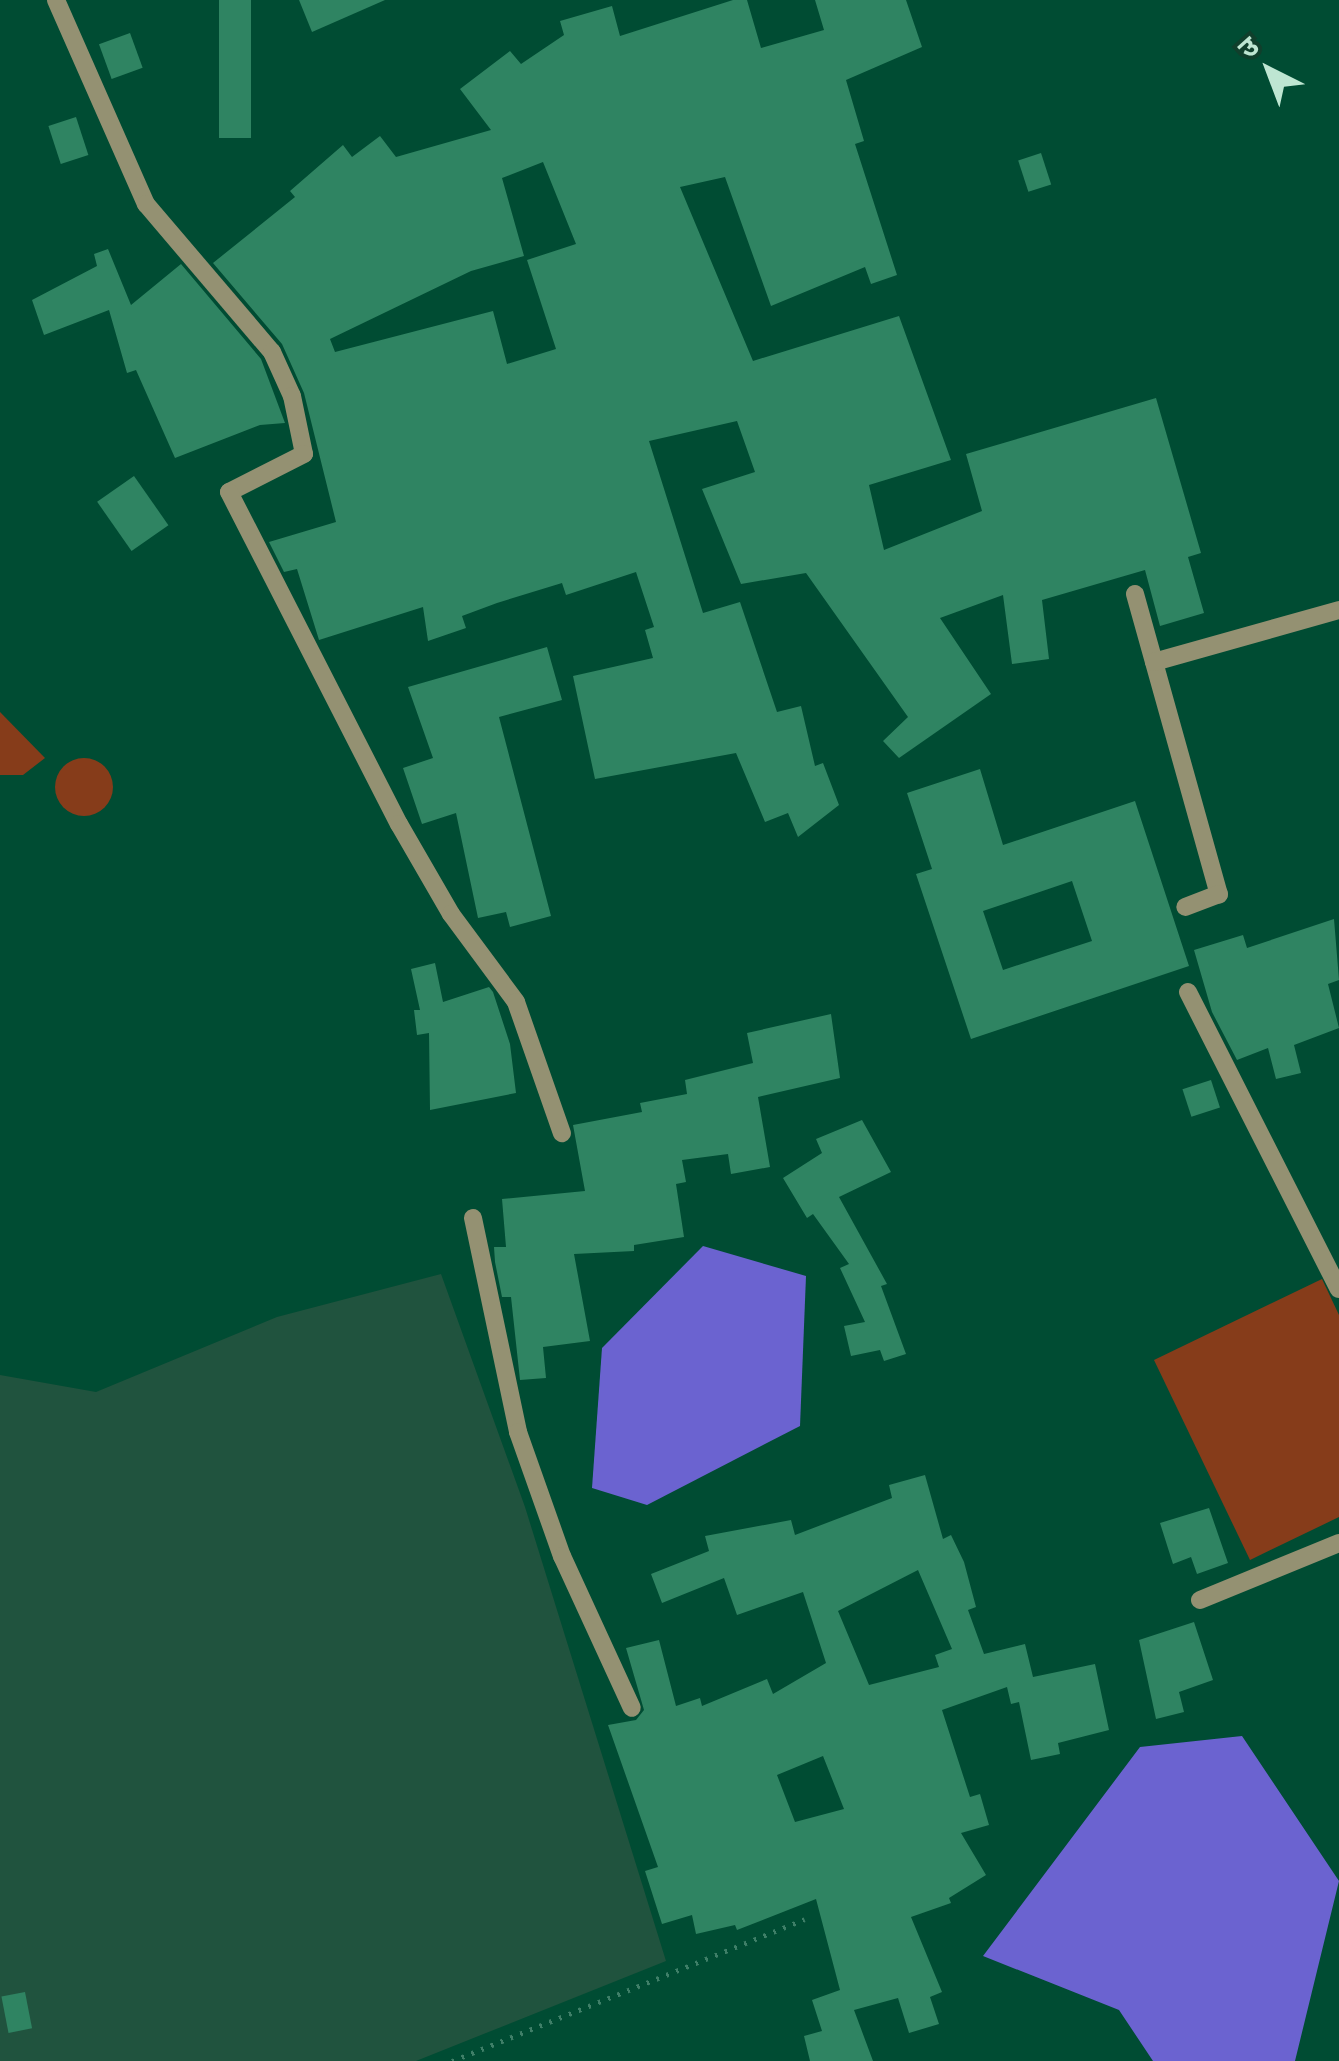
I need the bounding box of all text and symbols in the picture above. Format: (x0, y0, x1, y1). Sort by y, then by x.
north arrow (1219, 20, 1319, 120)
text: उ (1231, 30, 1266, 65)

